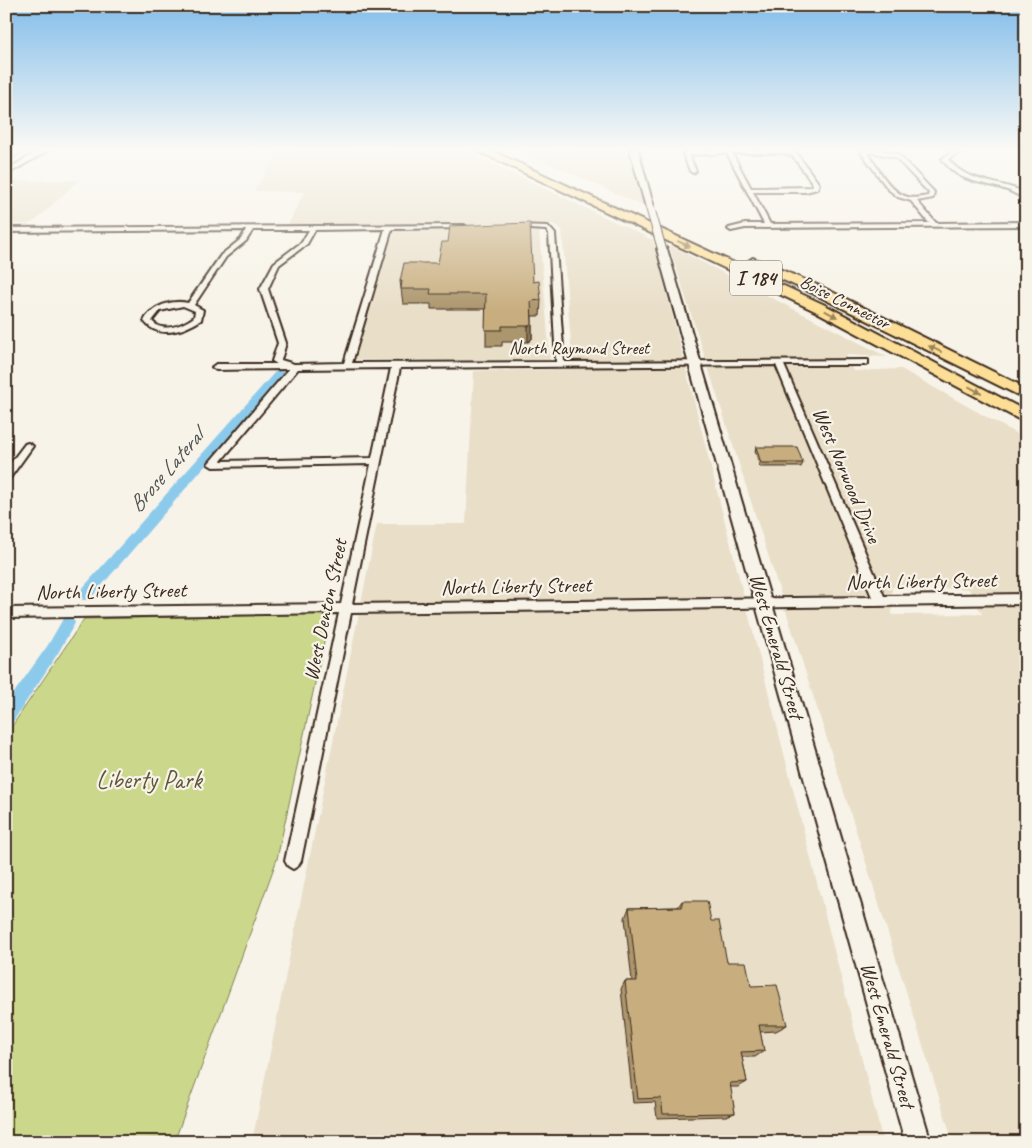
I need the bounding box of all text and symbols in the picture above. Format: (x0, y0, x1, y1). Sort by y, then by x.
one-way arrow (677, 241, 691, 249)
road number: I 184 (730, 260, 782, 296)
street label: Boise Connector (796, 270, 895, 335)
one-way arrow (824, 310, 838, 318)
street label: North Raymond Street (509, 337, 651, 359)
one-way arrow (928, 345, 942, 353)
one-way arrow (967, 386, 982, 394)
street label: West Norwood Drive (807, 403, 888, 548)
water label: Brose Lateral (123, 418, 214, 518)
street label: West Denton Street (297, 535, 353, 683)
street label: North Liberty Street (846, 567, 998, 595)
street label: West Emerald Street (744, 570, 811, 725)
street label: North Liberty Street (441, 572, 593, 600)
street label: North Liberty Street (36, 577, 188, 605)
park label: Liberty Park (96, 764, 204, 796)
street label: West Emerald Street (855, 959, 922, 1114)

